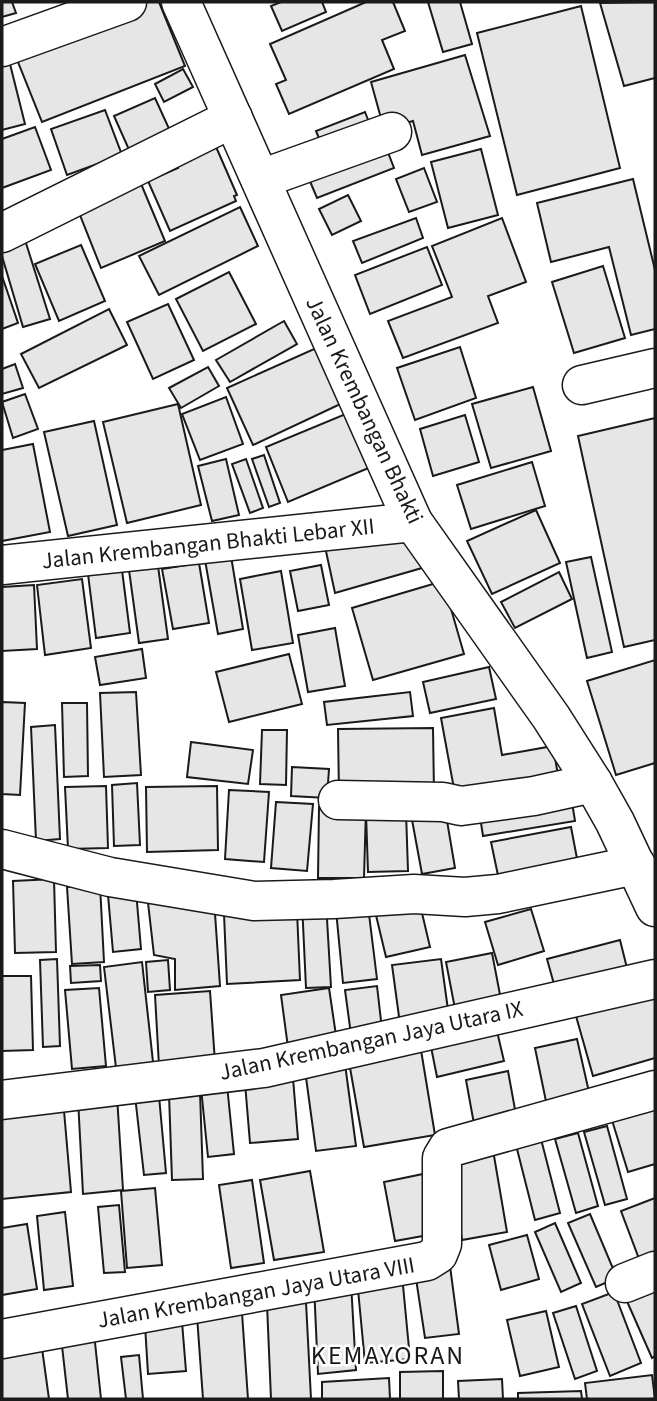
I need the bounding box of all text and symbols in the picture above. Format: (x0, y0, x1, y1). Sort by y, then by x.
street label: Jalan Krembangan Bhakti (297, 291, 432, 529)
street label: Jalan Krembangan Bhakti Lebar XII (40, 510, 376, 577)
street label: Jalan Krembangan Jaya Utara IX (216, 992, 526, 1089)
street label: Jalan Krembangan Jaya Utara VIII (95, 1248, 417, 1337)
district label: KEMAYORAN (311, 1337, 465, 1374)

